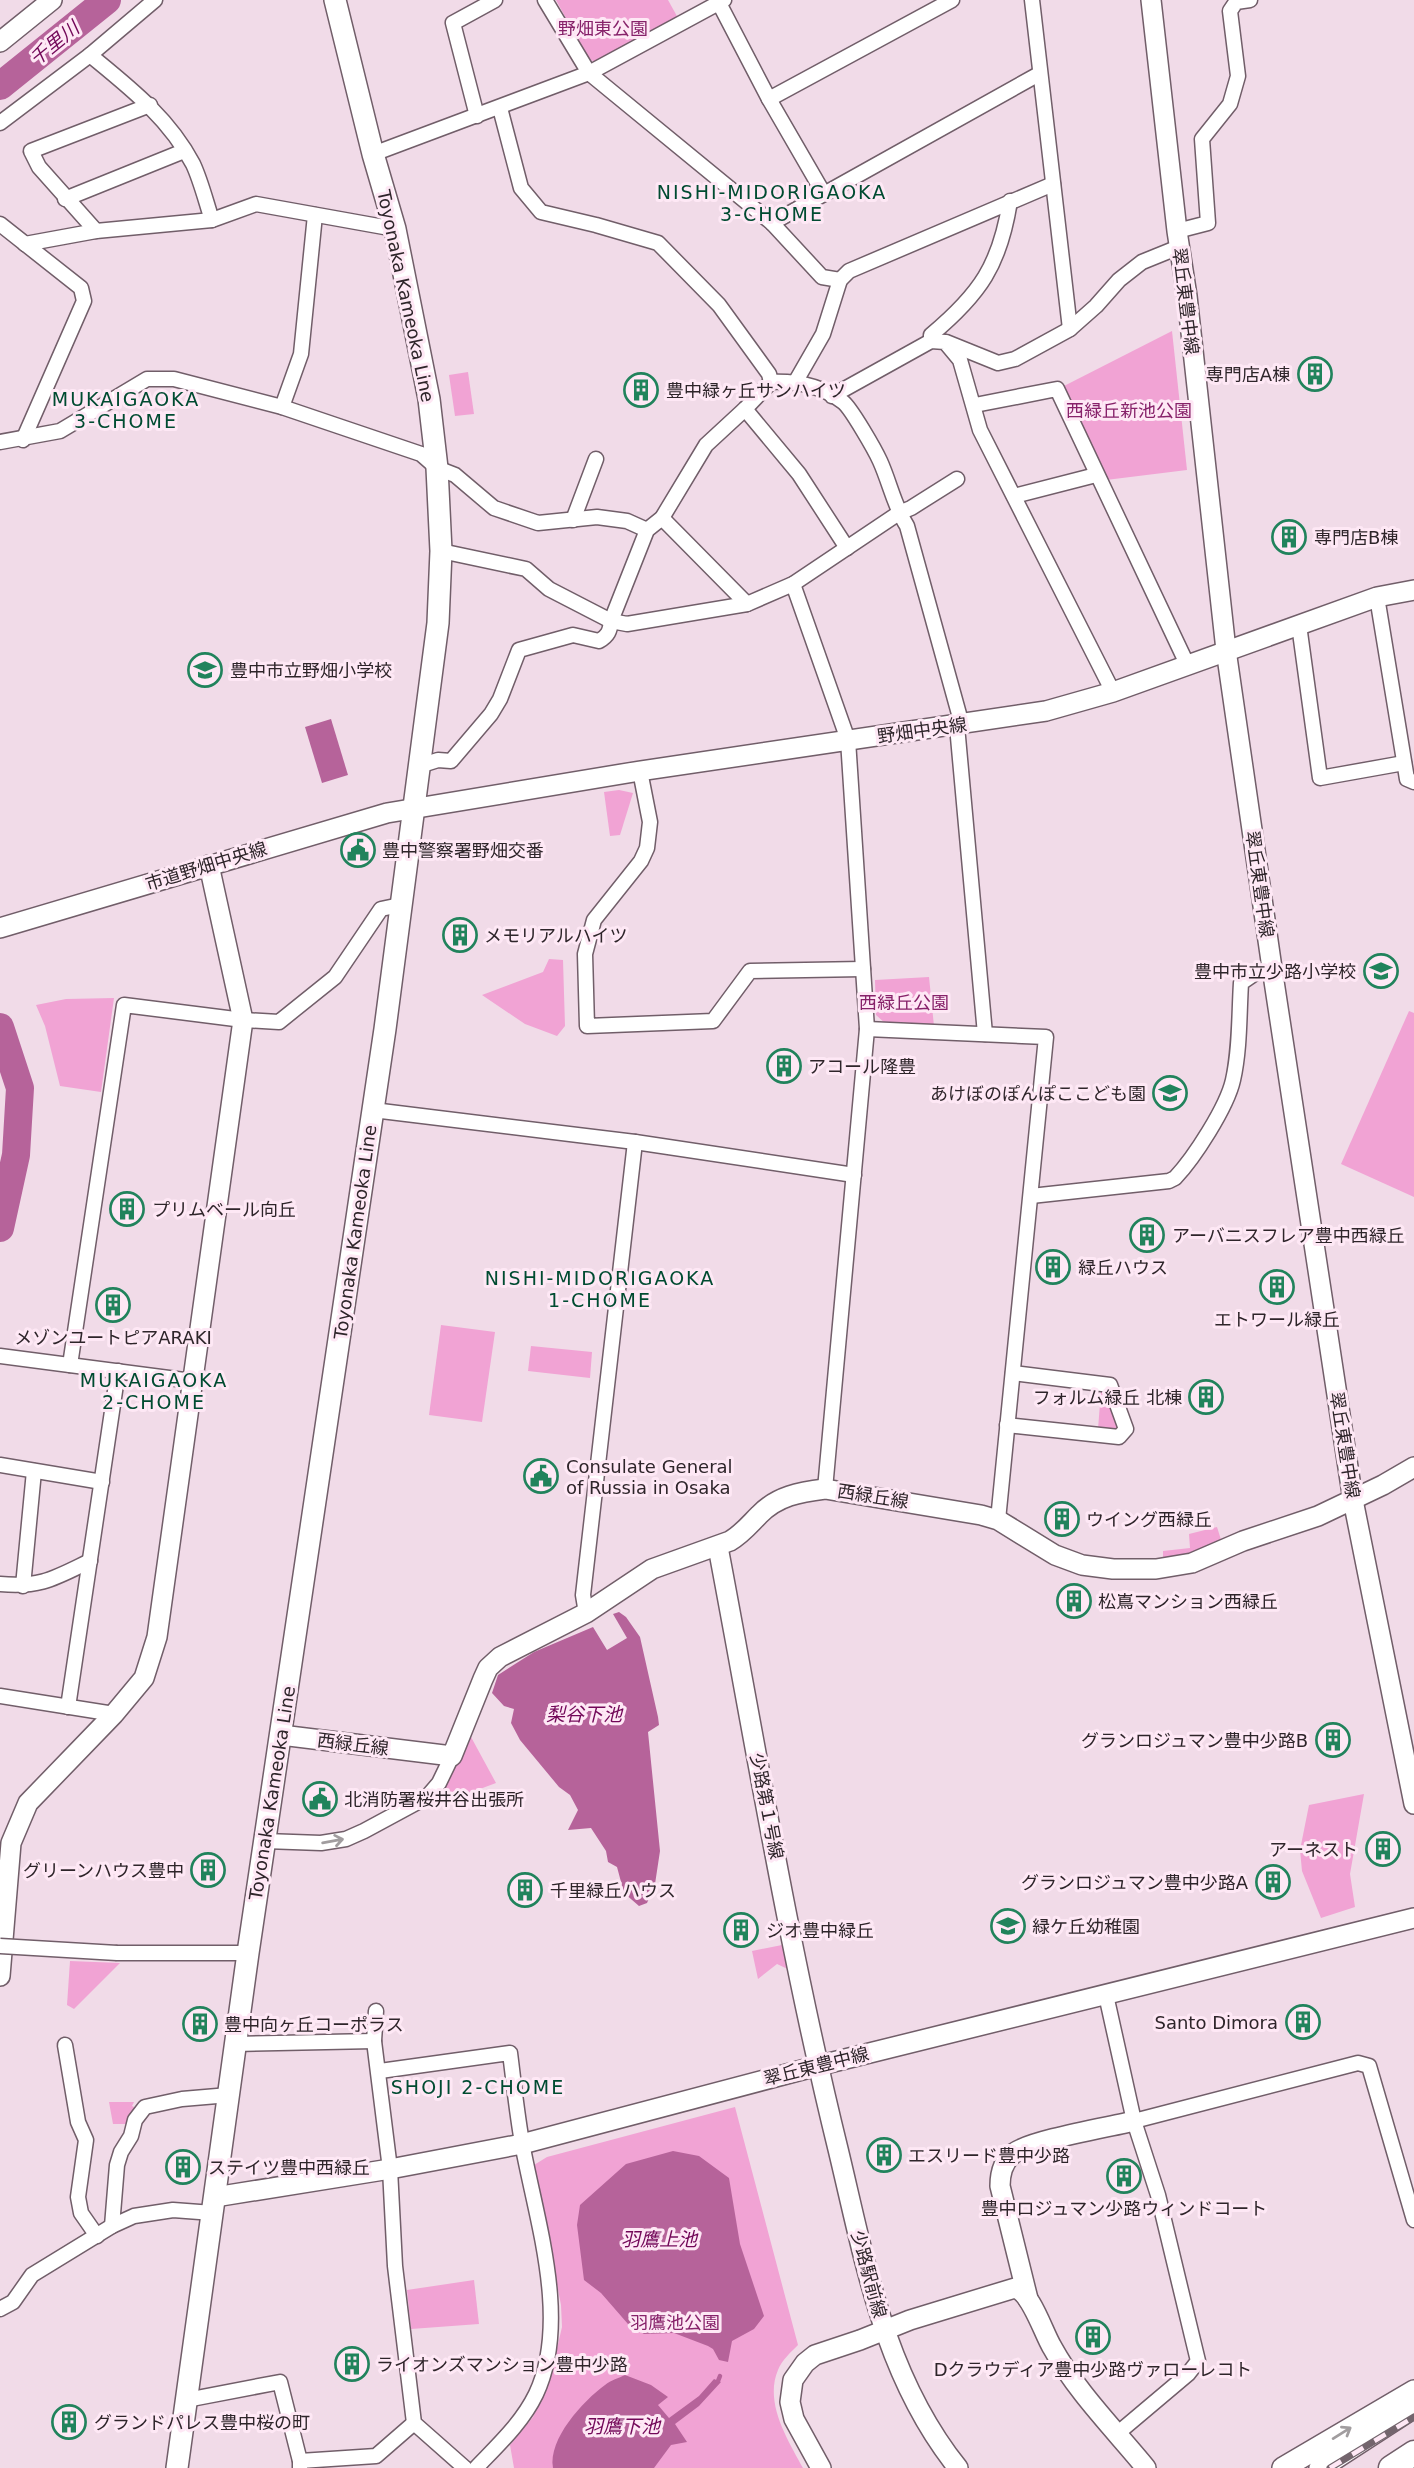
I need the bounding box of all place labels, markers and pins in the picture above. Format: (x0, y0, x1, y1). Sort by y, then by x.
building icon: 専門店A棟 (1296, 355, 1334, 393)
place label: 専門店A棟 (1206, 364, 1290, 385)
building icon: 豊中緑ヶ丘サンハイツ (622, 371, 660, 409)
place label: 豊中緑ヶ丘サンハイツ (666, 380, 846, 401)
building icon: 専門店B棟 (1270, 518, 1308, 556)
place label: 専門店B棟 (1314, 527, 1398, 548)
school or university icon: 豊中市立野畑小学校 (186, 651, 224, 689)
place label: 豊中市立野畑小学校 (230, 660, 392, 681)
public building icon: 豊中警察署野畑交番 (339, 831, 377, 869)
place label: 豊中警察署野畑交番 (382, 840, 544, 861)
building icon: メモリアルハイツ (441, 916, 479, 954)
place label: メモリアルハイツ (484, 925, 627, 946)
school or university icon: 豊中市立少路小学校 (1362, 952, 1400, 990)
place label: 豊中市立少路小学校 (1194, 961, 1356, 982)
building icon: アコール隆豊 (765, 1047, 803, 1085)
place label: アコール隆豊 (808, 1056, 916, 1077)
school or university icon: あけぼのぽんぽここども園 (1151, 1074, 1189, 1112)
place label: あけぼのぽんぽここども園 (930, 1083, 1146, 1104)
building icon: プリムベール向丘 (108, 1190, 146, 1228)
place label: プリムベール向丘 (152, 1199, 296, 1220)
building icon: アーバニスフレア豊中西緑丘 (1128, 1216, 1166, 1254)
place label: アーバニスフレア豊中西緑丘 (1172, 1225, 1405, 1246)
building icon: 緑丘ハウス (1034, 1248, 1072, 1286)
place label: 緑丘ハウス (1078, 1257, 1168, 1278)
building icon: エトワール緑丘 (1258, 1268, 1296, 1306)
building icon: メゾンユートピアARAKI (94, 1286, 132, 1324)
place label: エトワール緑丘 (1214, 1309, 1340, 1330)
place label: メゾンユートピアARAKI (14, 1327, 212, 1348)
building icon: フォルム緑丘 北棟 (1187, 1378, 1225, 1416)
place label: フォルム緑丘 北棟 (1033, 1387, 1182, 1408)
place label: Consulate General of Russia in Osaka (566, 1456, 733, 1498)
public building icon: Consulate General of Russia in Osaka (522, 1457, 560, 1495)
building icon: ウイング西緑丘 (1043, 1500, 1081, 1538)
place label: ウイング西緑丘 (1086, 1509, 1212, 1530)
building icon: 松嶌マンション西緑丘 (1055, 1582, 1093, 1620)
place label: 松嶌マンション西緑丘 (1098, 1591, 1278, 1612)
building icon: グランロジュマン豊中少路B (1314, 1721, 1352, 1759)
place label: グランロジュマン豊中少路B (1081, 1730, 1308, 1751)
public building icon: 北消防署桜井谷出張所 (301, 1780, 339, 1818)
place label: 北消防署桜井谷出張所 (344, 1789, 524, 1810)
building icon: アーネスト (1364, 1830, 1402, 1868)
place label: アーネスト (1269, 1839, 1358, 1860)
building icon: グリーンハウス豊中 (189, 1851, 227, 1889)
place label: グリーンハウス豊中 (23, 1860, 184, 1881)
building icon: グランロジュマン豊中少路A (1254, 1863, 1292, 1901)
building icon: 千里緑丘ハウス (506, 1871, 544, 1909)
place label: グランロジュマン豊中少路A (1021, 1872, 1249, 1893)
place label: 千里緑丘ハウス (550, 1880, 676, 1901)
school or university icon: 緑ケ丘幼稚園 (989, 1907, 1027, 1945)
building icon: ジオ豊中緑丘 (722, 1911, 760, 1949)
place label: 緑ケ丘幼稚園 (1032, 1916, 1140, 1937)
place label: ジオ豊中緑丘 (766, 1920, 874, 1941)
building icon: Santo Dimora (1284, 2003, 1322, 2041)
building icon: 豊中向ヶ丘コーポラス (181, 2005, 219, 2043)
place label: Santo Dimora (1155, 2012, 1278, 2033)
place label: 豊中向ヶ丘コーポラス (224, 2014, 404, 2035)
building icon: エスリード豊中少路 (865, 2136, 903, 2174)
place label: エスリード豊中少路 (908, 2145, 1070, 2166)
building icon: ステイツ豊中西緑丘 (164, 2148, 202, 2186)
place label: ステイツ豊中西緑丘 (208, 2157, 370, 2178)
building icon: 豊中ロジュマン少路ウィンドコート (1105, 2157, 1143, 2195)
place label: 豊中ロジュマン少路ウィンドコート (981, 2198, 1267, 2219)
building icon: Dクラウディア豊中少路ヴァローレコト (1074, 2318, 1112, 2356)
building icon: ライオンズマンション豊中少路 (333, 2345, 371, 2383)
place label: ライオンズマンション豊中少路 (376, 2354, 628, 2375)
place label: Dクラウディア豊中少路ヴァローレコト (934, 2359, 1252, 2380)
building icon: グランドパレス豊中桜の町 (50, 2403, 88, 2441)
place label: グランドパレス豊中桜の町 (94, 2412, 310, 2433)

